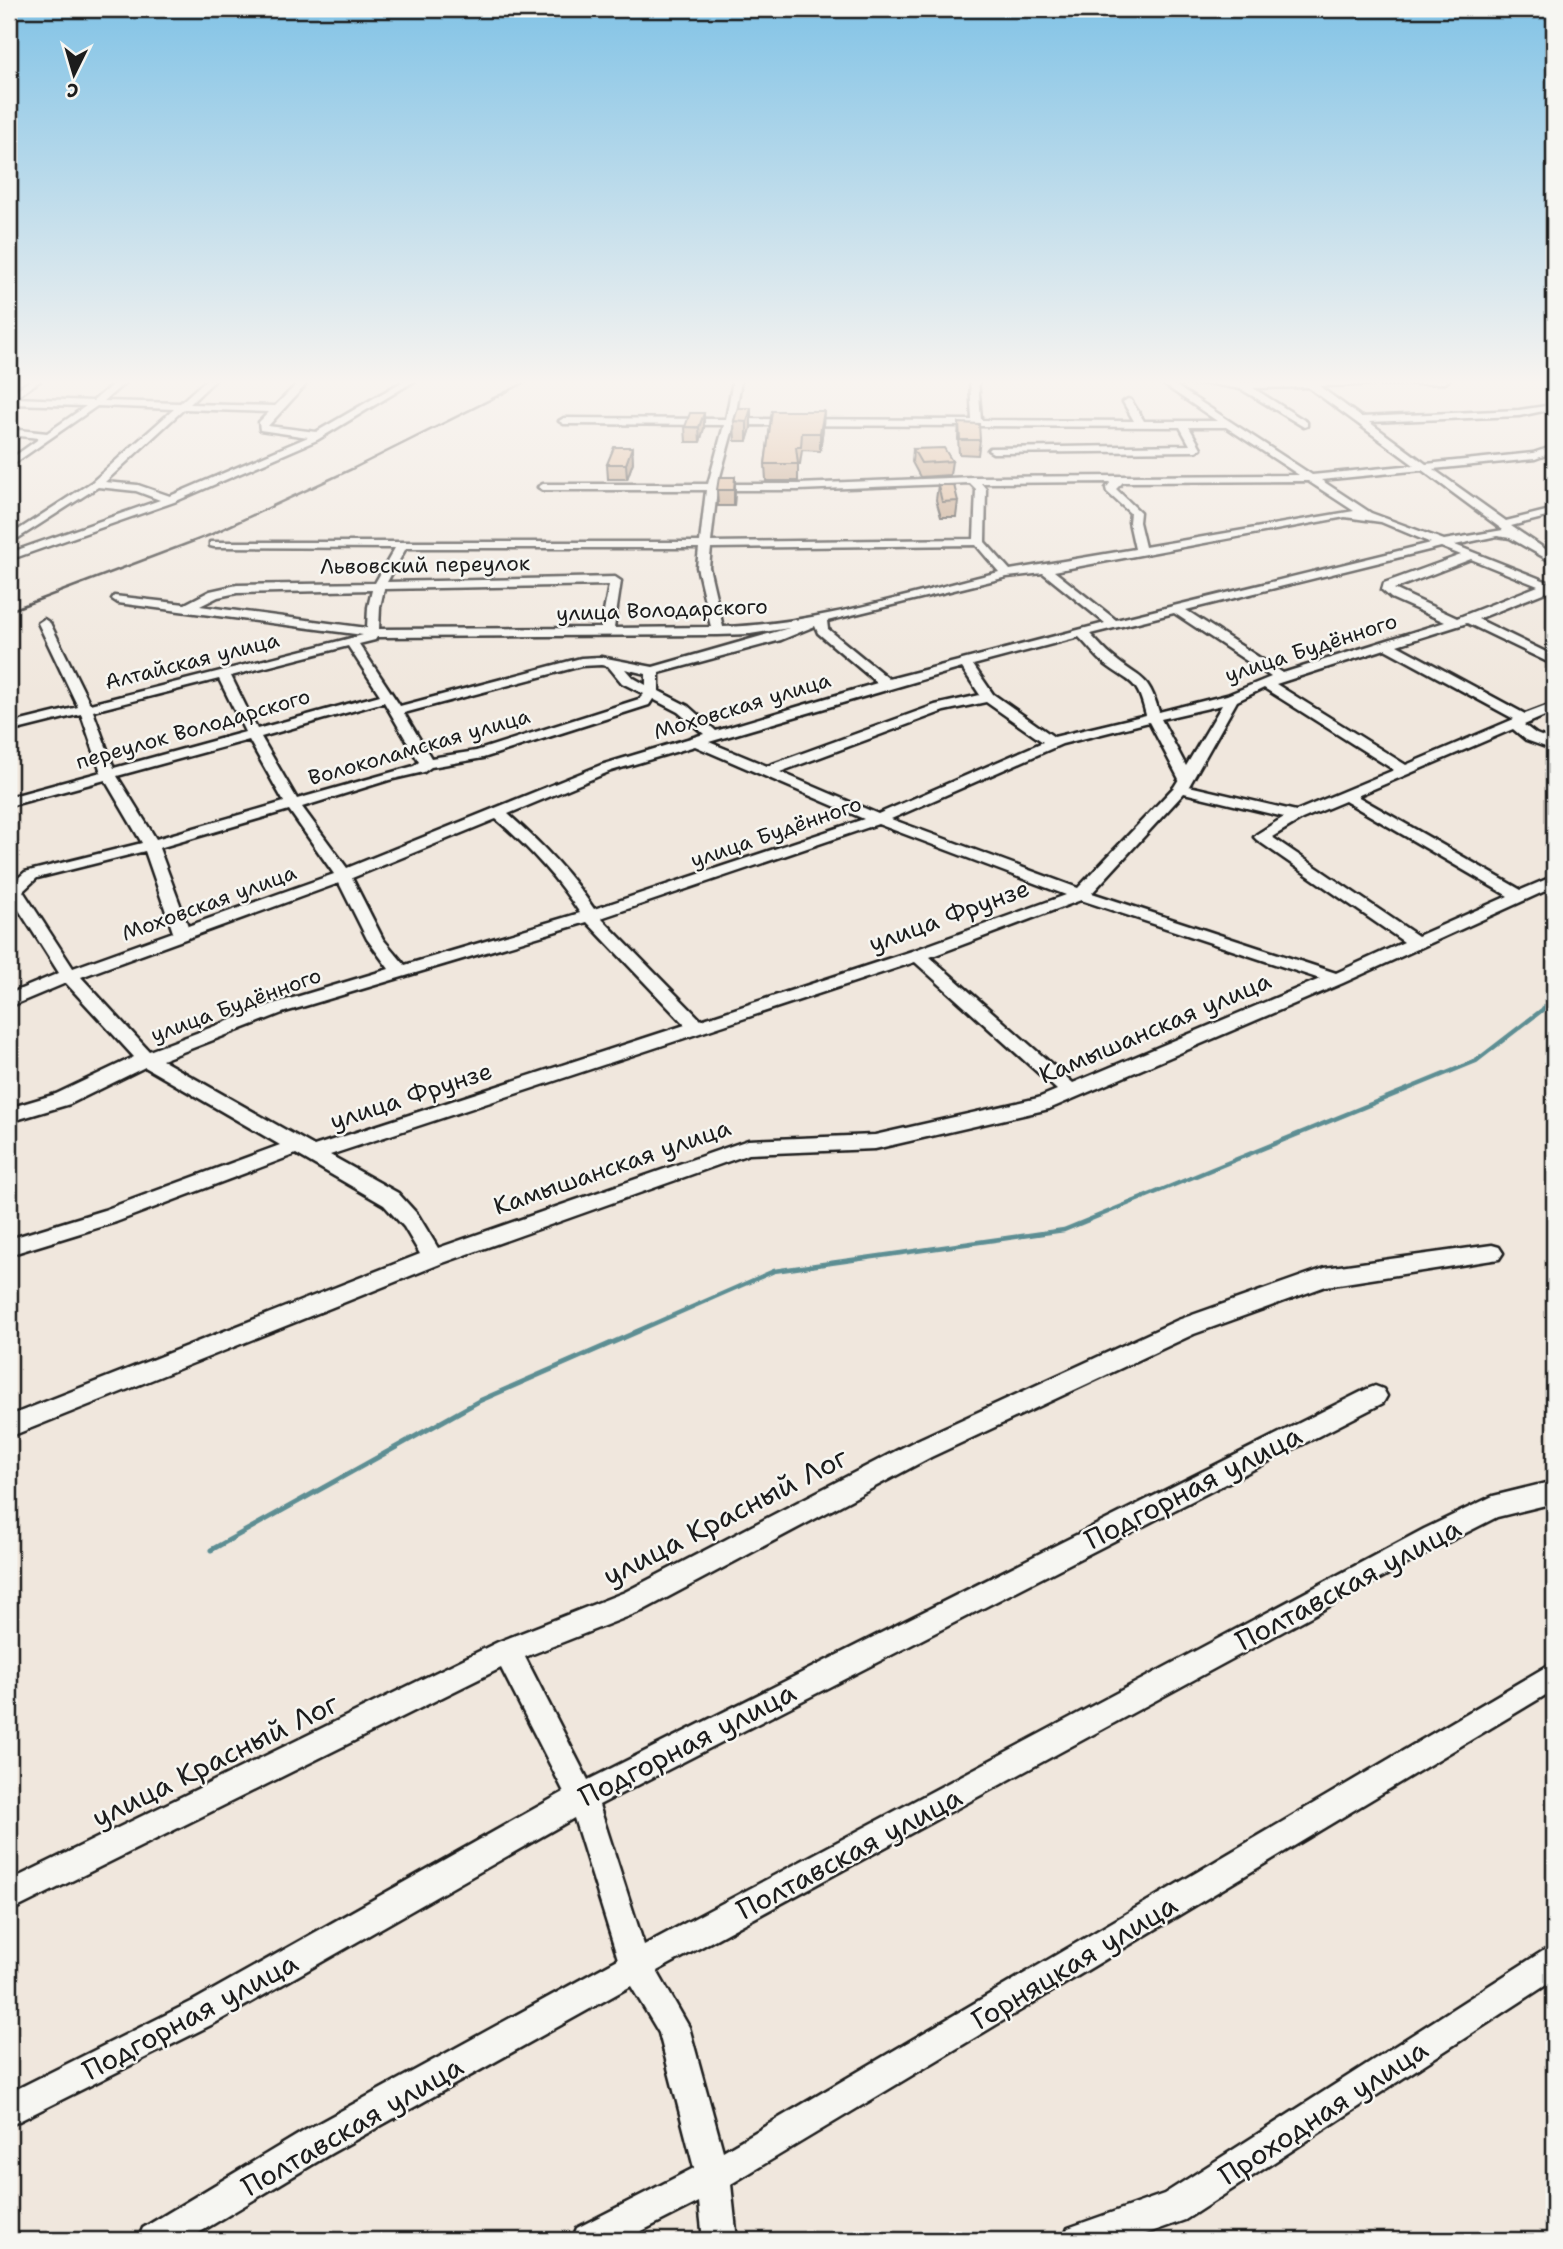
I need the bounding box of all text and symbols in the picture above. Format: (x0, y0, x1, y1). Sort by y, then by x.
north arrow (38, 38, 108, 108)
text: С (66, 77, 79, 103)
street label: Львовский переулок (320, 549, 530, 581)
street label: улица Володарского (556, 592, 768, 628)
street label: улица Будённого (1221, 607, 1401, 689)
street label: Алтайская улица (102, 626, 282, 696)
street label: Моховская улица (650, 666, 834, 746)
street label: переулок Володарского (72, 682, 314, 776)
street label: Волоколамская улица (305, 702, 533, 792)
street label: улица Будённого (687, 790, 865, 874)
street label: Моховская улица (118, 858, 300, 948)
street label: улица Фрунзе (864, 872, 1034, 960)
street label: улица Будённого (147, 961, 325, 1049)
street label: Камышанская улица (1034, 965, 1276, 1091)
street label: улица Фрунзе (326, 1055, 496, 1137)
street label: Камышанская улица (489, 1111, 735, 1223)
street label: Подгорная улица (1078, 1416, 1308, 1558)
street label: улица Красный Лог (596, 1437, 854, 1594)
street label: Полтавская улица (1229, 1509, 1467, 1659)
street label: Подгорная улица (572, 1673, 802, 1815)
street label: улица Красный Лог (85, 1683, 345, 1836)
street label: Полтавская улица (730, 1778, 968, 1928)
street label: Горняцкая улица (964, 1885, 1184, 2039)
street label: Подгорная улица (76, 1943, 304, 2089)
street label: Проходная улица (1211, 2030, 1435, 2194)
street label: Полтавская улица (234, 2047, 470, 2205)

